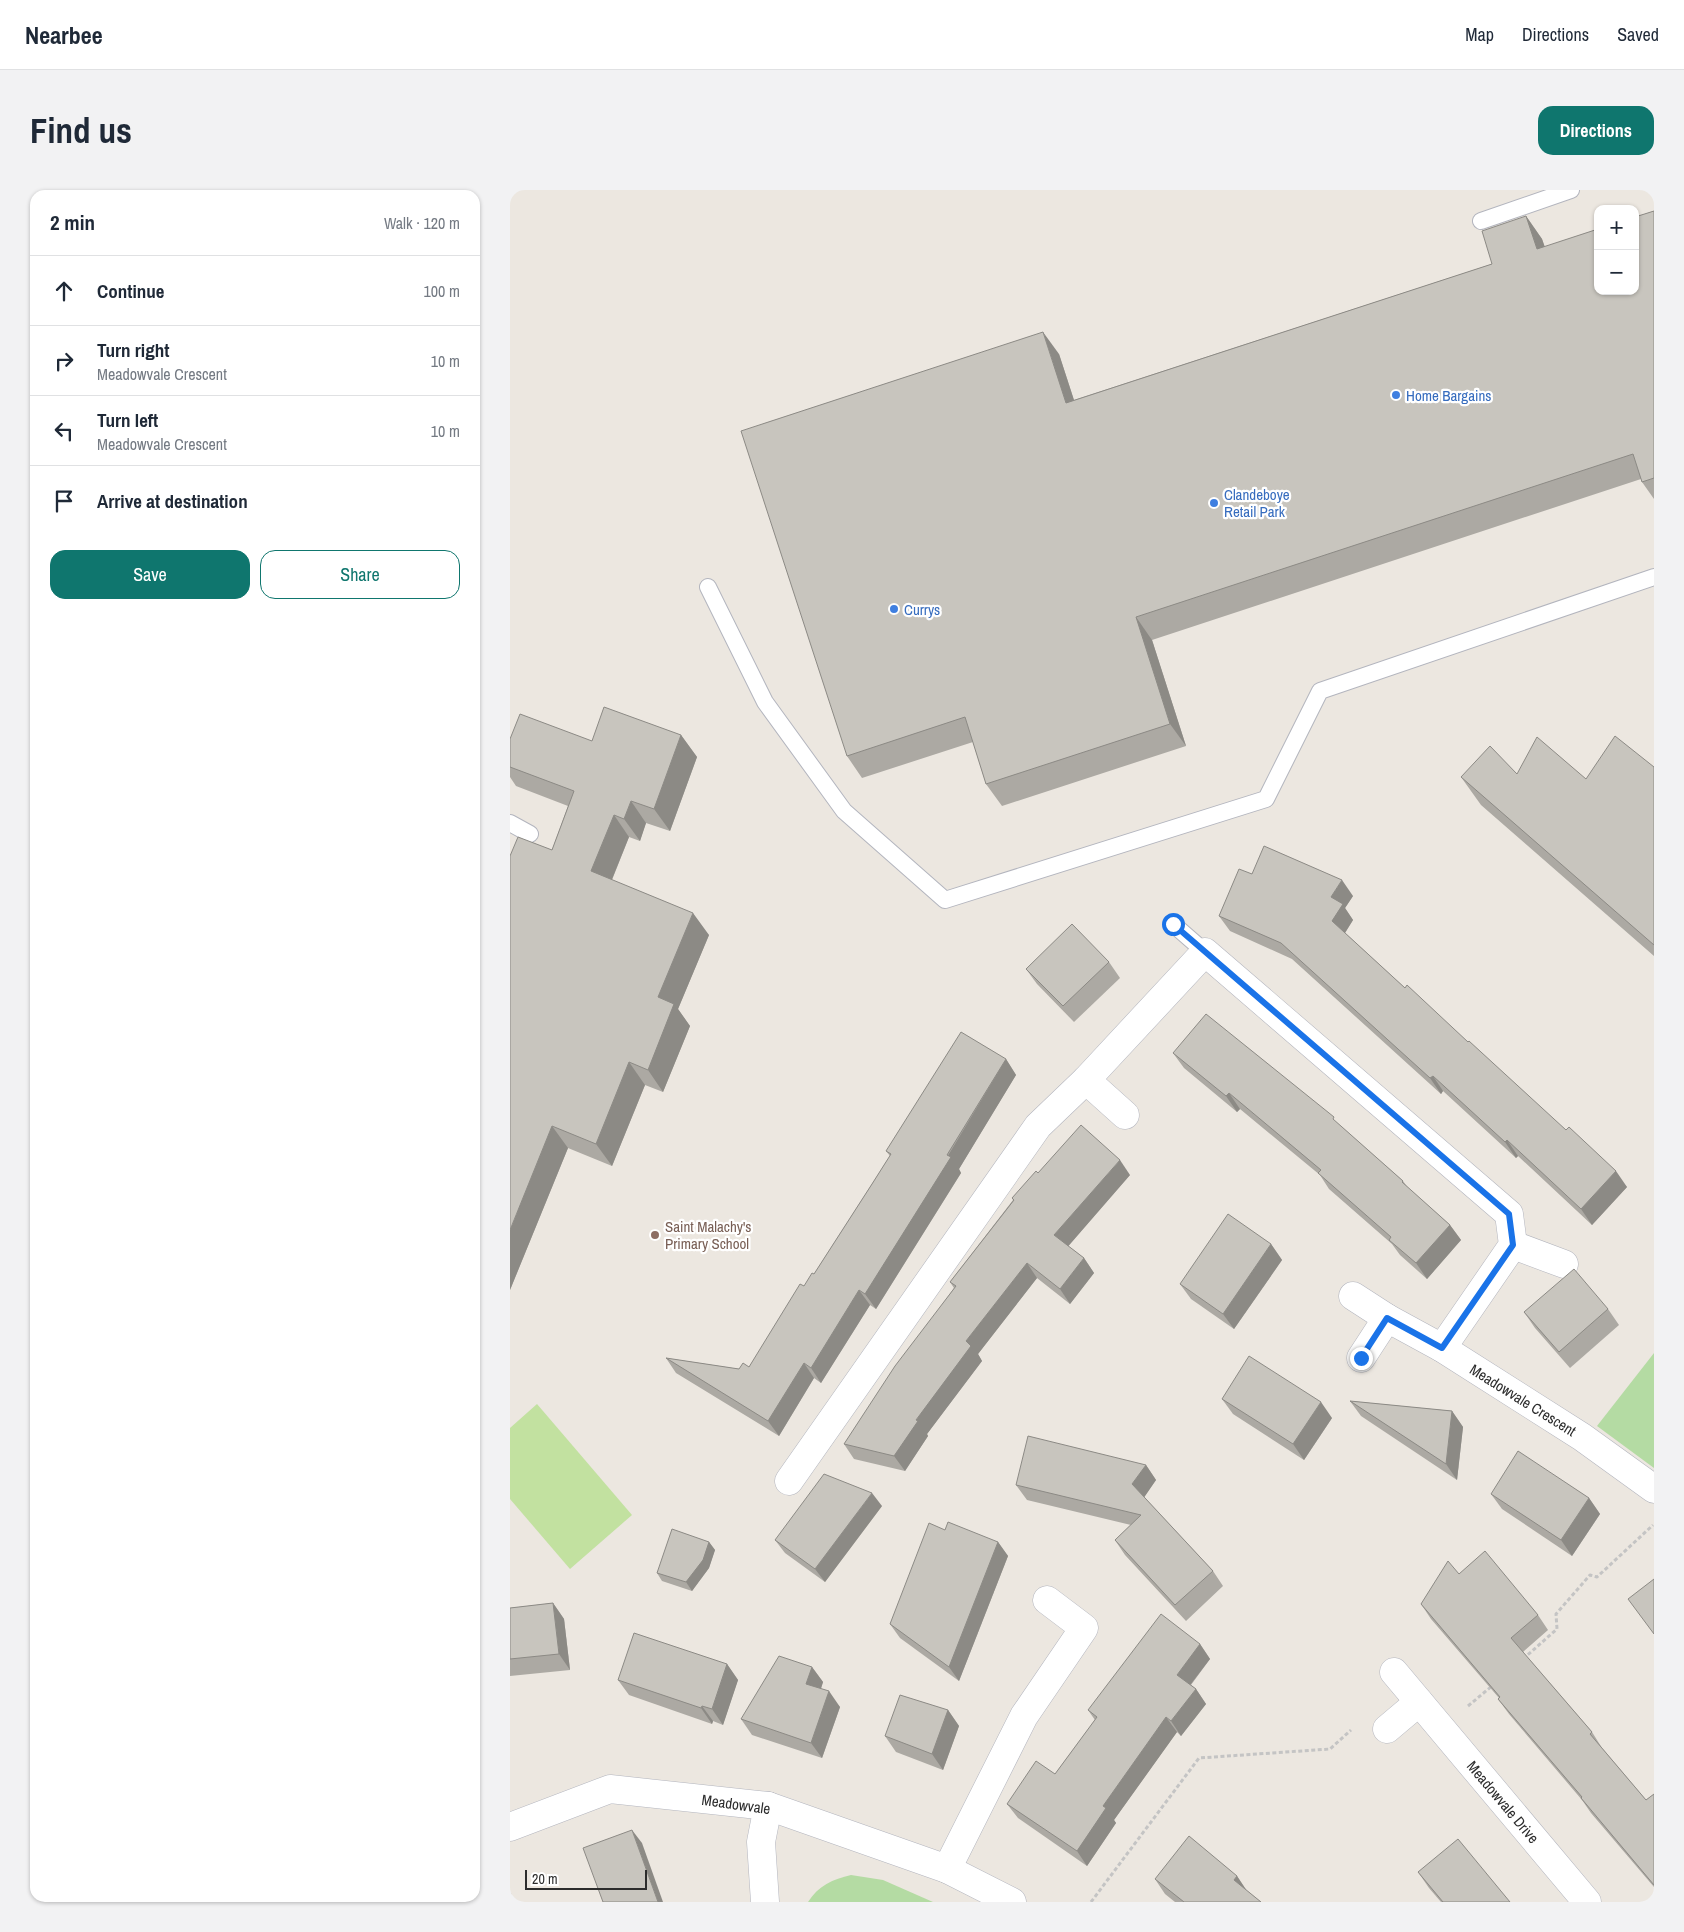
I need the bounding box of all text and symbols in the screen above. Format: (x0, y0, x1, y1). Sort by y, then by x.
text: Nearbee (25, 19, 103, 51)
text: Map (1465, 22, 1494, 47)
text: Directions (1522, 22, 1589, 47)
text: Saved (1617, 22, 1659, 47)
button: Directions (1538, 106, 1654, 155)
text: Find us (30, 107, 132, 154)
map controls (1594, 205, 1639, 295)
button: + (1594, 205, 1639, 250)
text: 2 min (50, 208, 95, 237)
text: Walk · 120 m (384, 212, 460, 234)
button: − (1594, 250, 1639, 295)
icon: ahead (50, 277, 78, 305)
text: Continue (97, 278, 165, 304)
text: 100 m (424, 280, 460, 302)
text: Turn right (97, 337, 169, 363)
icon: right (50, 347, 78, 375)
text: 10 m (431, 350, 460, 372)
text: Meadowvale Crescent (97, 363, 227, 385)
place label: Home Bargains (1406, 385, 1491, 406)
marker: Home Bargains (1390, 389, 1402, 401)
text: Turn left (97, 407, 158, 433)
icon: left (50, 417, 78, 445)
text: 10 m (431, 420, 460, 442)
text: Meadowvale Crescent (97, 433, 227, 455)
place label: Clandeboye Retail Park (1224, 484, 1290, 522)
icon: arrive (50, 487, 78, 515)
text: Arrive at destination (97, 488, 248, 514)
marker: Clandeboye Retail Park (1208, 497, 1220, 509)
button: Save (50, 550, 250, 599)
button: Share (260, 550, 460, 599)
place label: Currys (904, 599, 940, 620)
marker: Currys (888, 603, 900, 615)
route start (1162, 913, 1185, 936)
place label: Saint Malachy's Primary School (665, 1216, 751, 1254)
marker: Saint Malachy's Primary School (649, 1229, 661, 1241)
route end (1350, 1347, 1373, 1370)
street label: Meadowvale Crescent (1466, 1359, 1581, 1441)
street label: Meadowvale Drive (1462, 1756, 1544, 1848)
street label: Meadowvale (700, 1789, 772, 1819)
scale bar (525, 1867, 648, 1890)
text: 20 m (532, 1870, 558, 1888)

